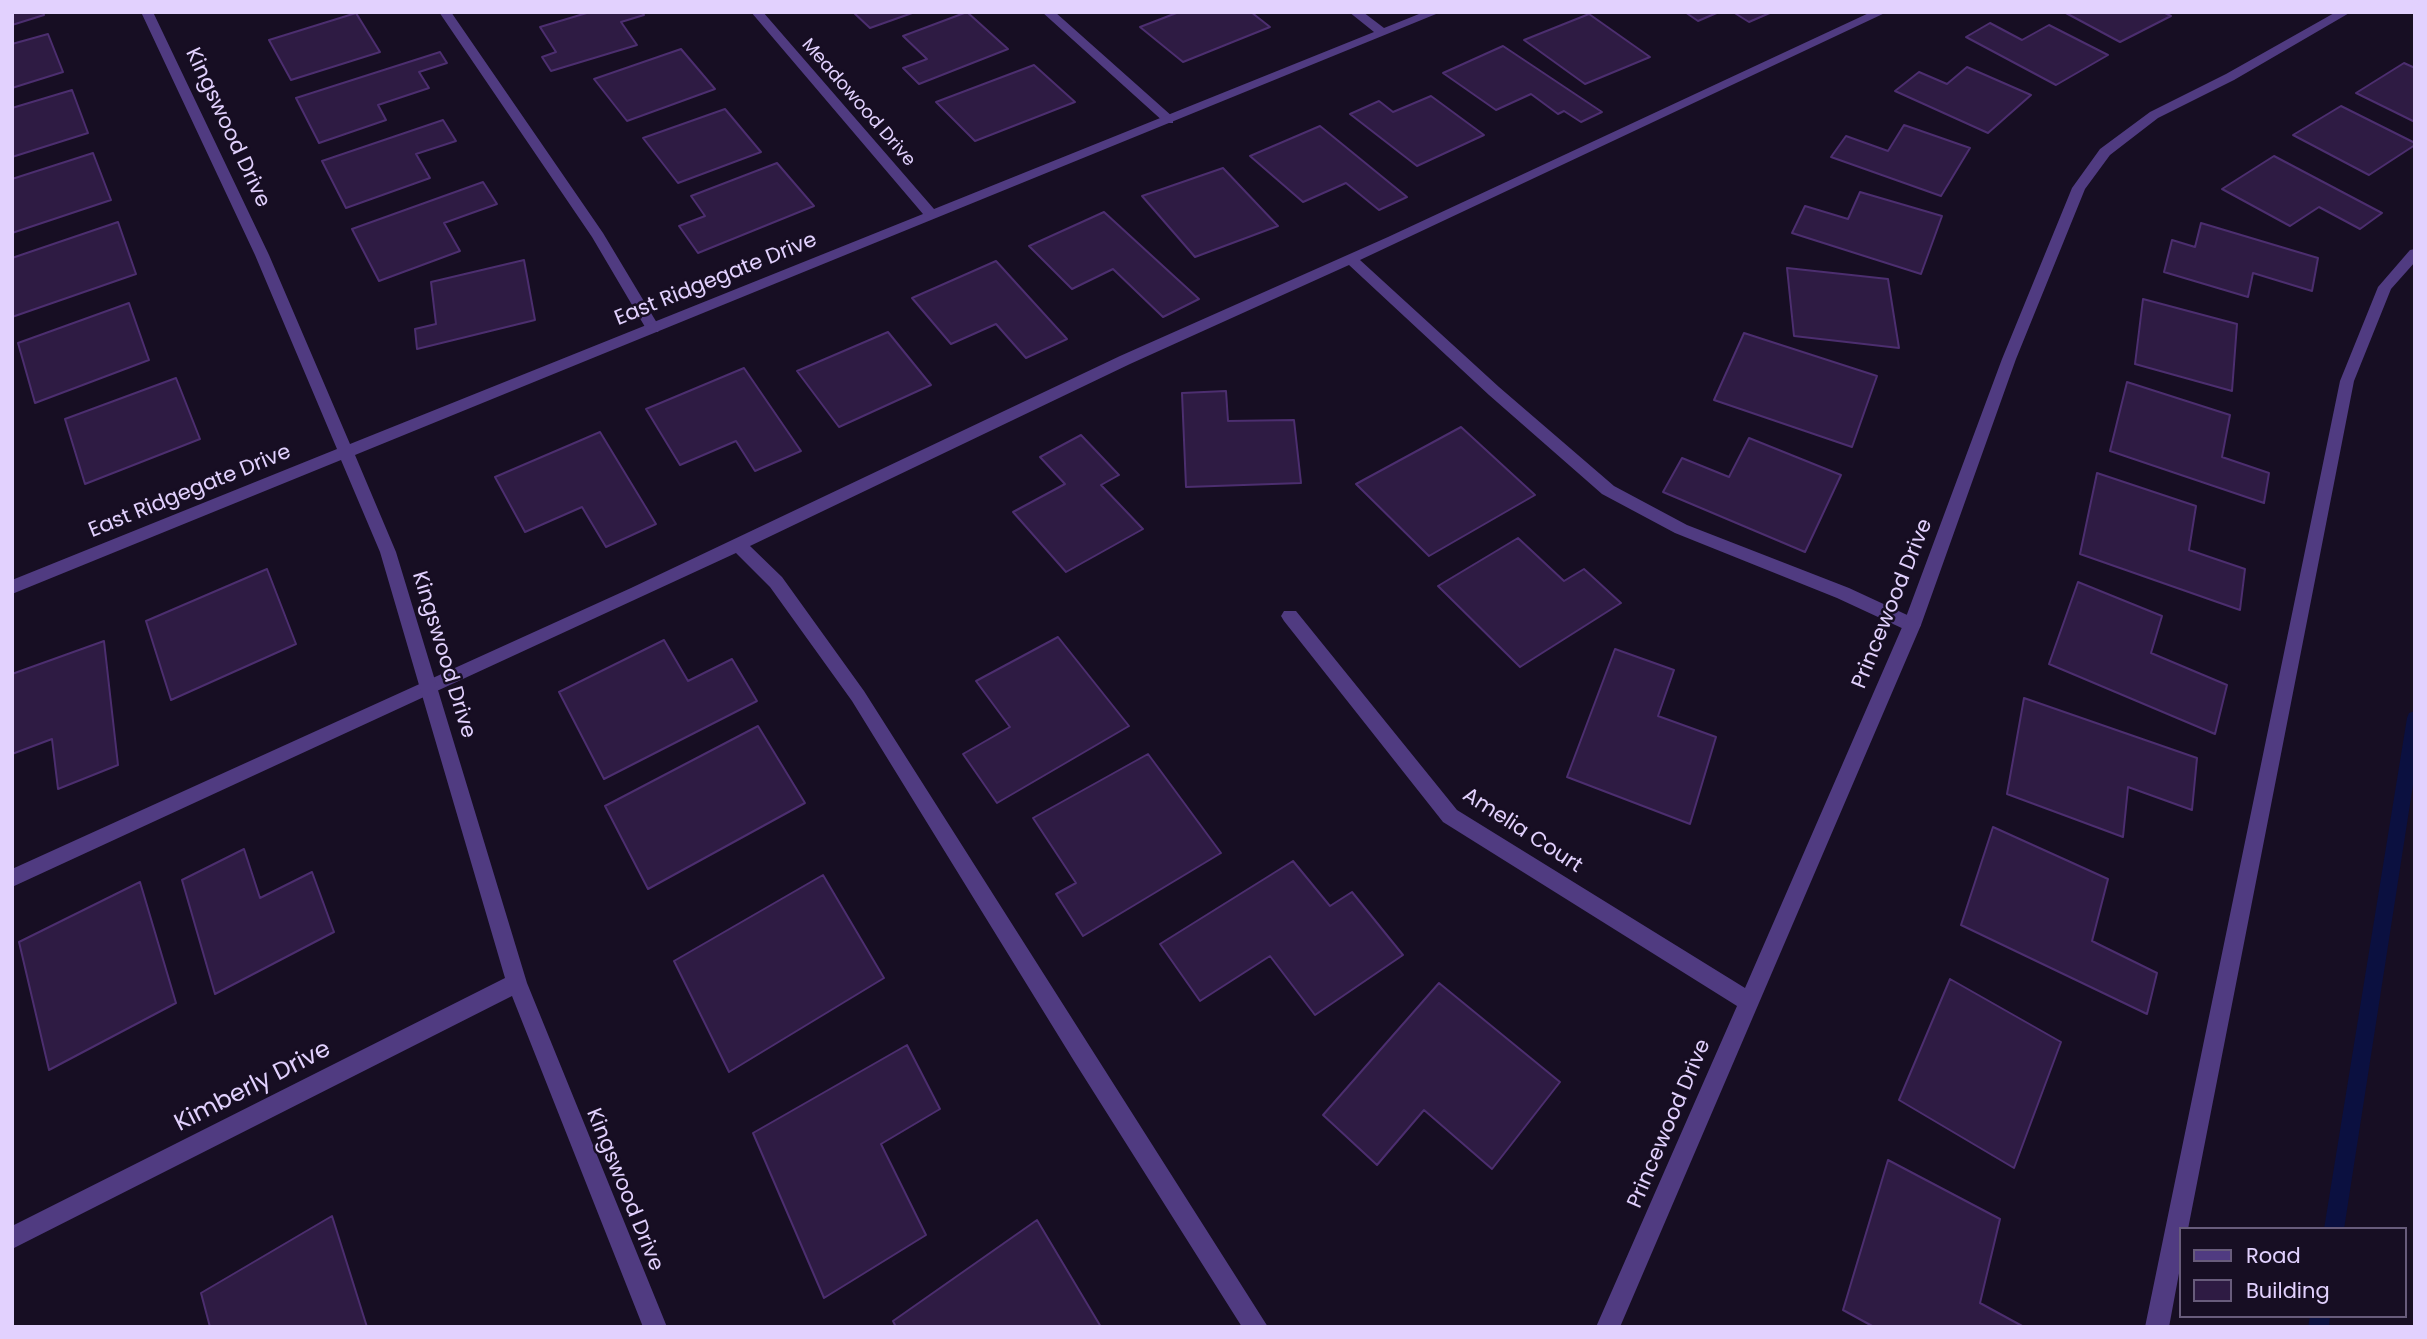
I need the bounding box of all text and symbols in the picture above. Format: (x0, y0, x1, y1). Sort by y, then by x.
street label: Meadowood Drive (797, 35, 919, 171)
street label: Kingswood Drive (179, 44, 275, 212)
street label: East Ridgegate Drive (611, 228, 821, 332)
street label: East Ridgegate Drive (85, 440, 295, 544)
street label: Princewood Drive (1847, 515, 1939, 693)
street label: Kingswood Drive (406, 569, 480, 741)
street label: Amelia Court (1457, 783, 1587, 879)
street label: Kimberly Drive (170, 1035, 336, 1139)
street label: Princewood Drive (1623, 1036, 1717, 1212)
street label: Kingswood Drive (580, 1105, 668, 1275)
legend (2178, 1227, 2406, 1318)
text: Road (2246, 1241, 2301, 1270)
text: Building (2246, 1276, 2330, 1305)

